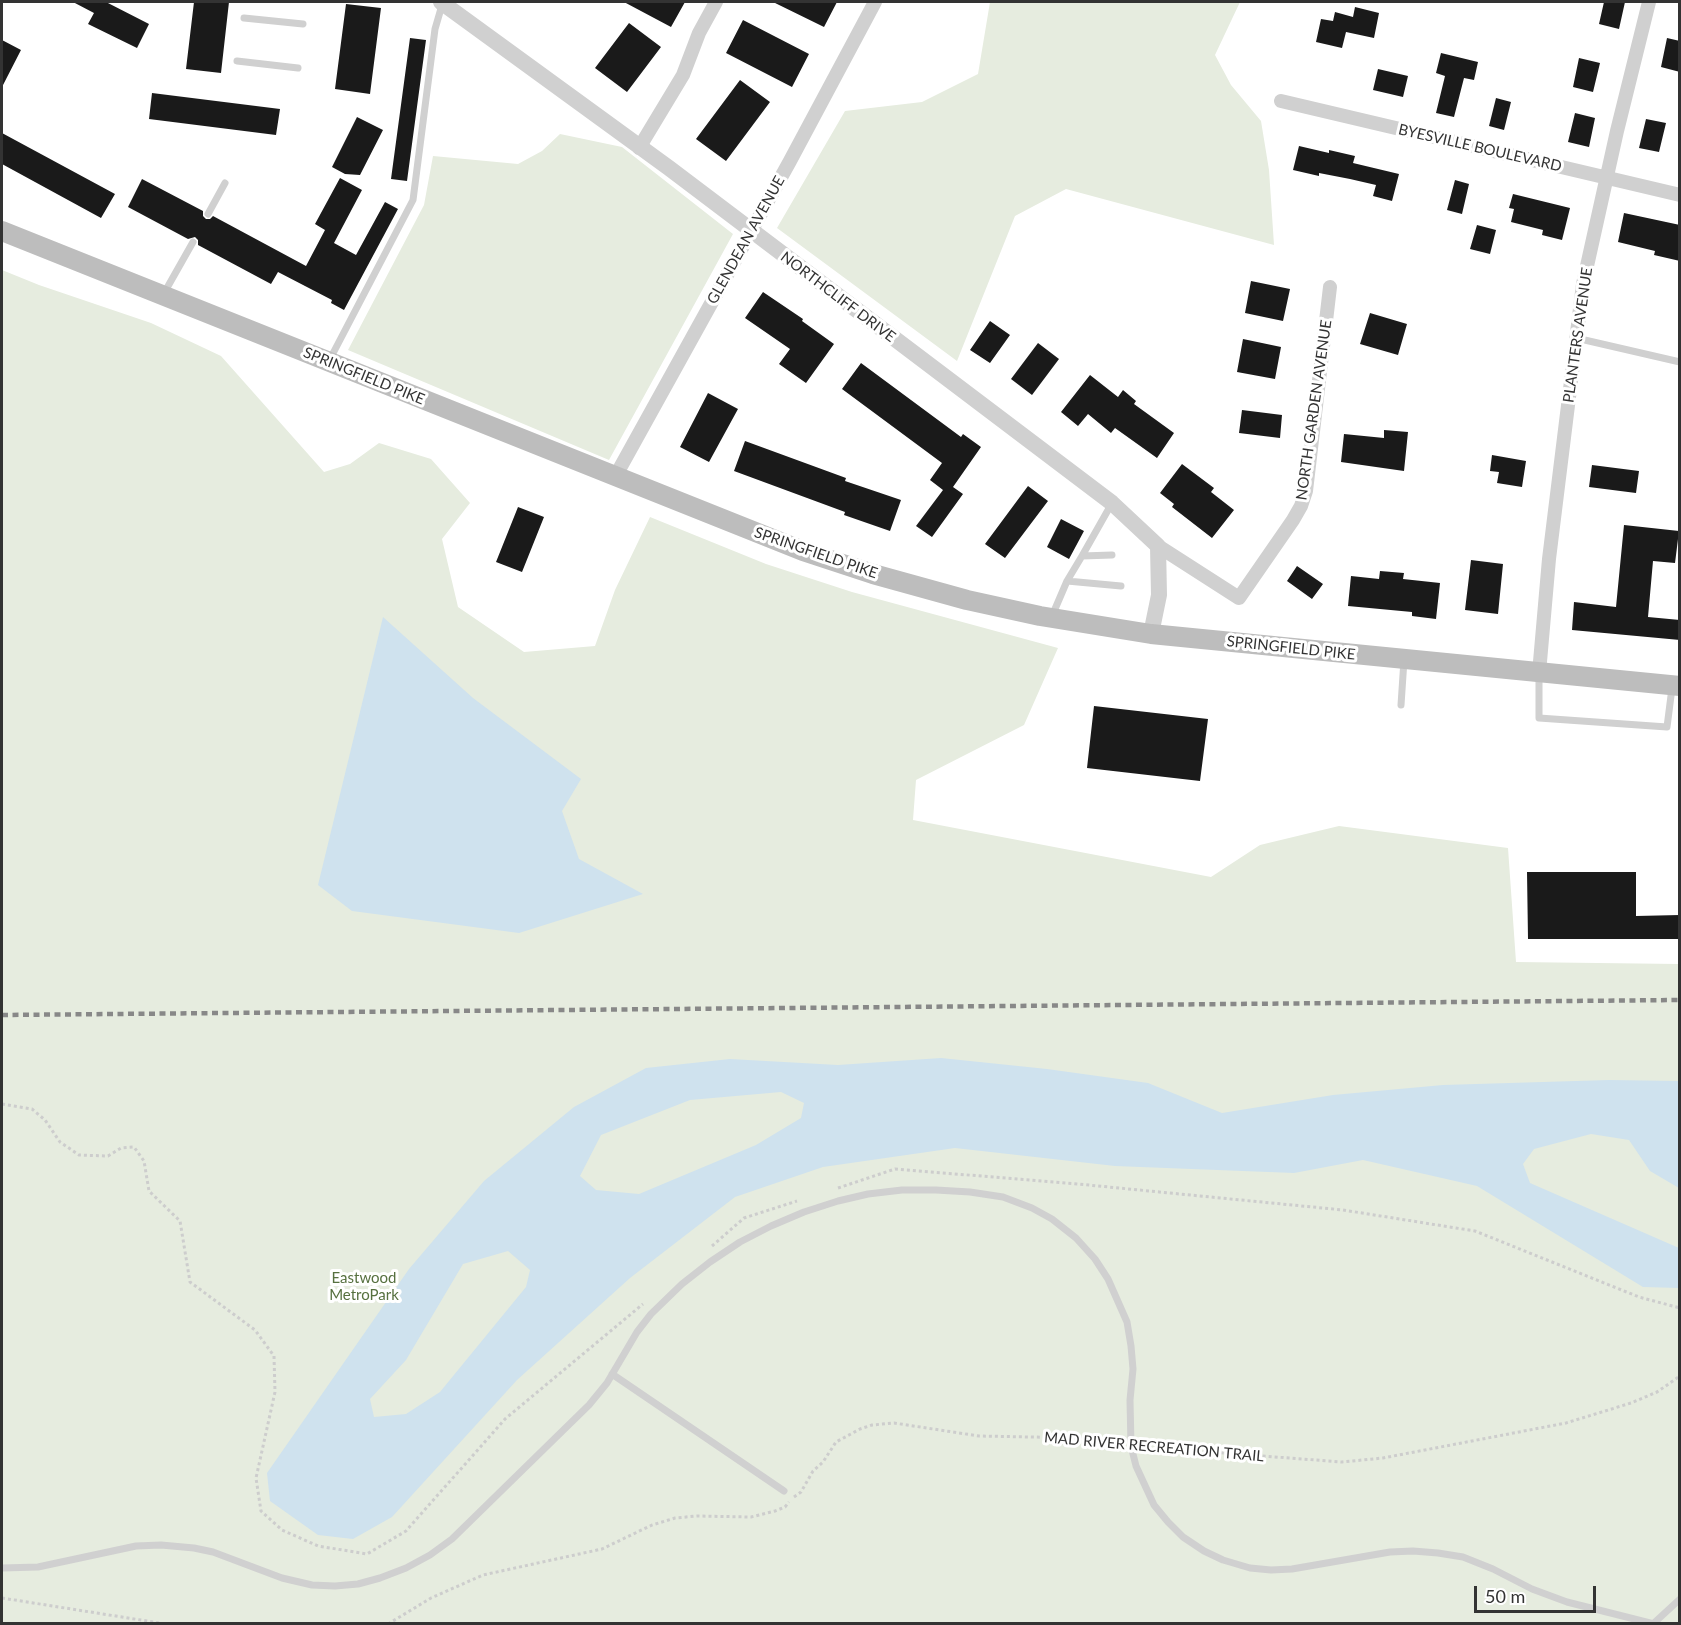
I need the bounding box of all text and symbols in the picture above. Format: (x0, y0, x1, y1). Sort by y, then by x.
street label: BYESVILLE BOULEVARD (1397, 120, 1563, 176)
street label: GLENDEAN AVENUE (703, 173, 789, 307)
street label: NORTHCLIFF DRIVE (777, 248, 899, 346)
street label: PLANTERS AVENUE (1560, 266, 1596, 404)
street label: NORTH GARDEN AVENUE (1292, 319, 1336, 501)
street label: SPRINGFIELD PIKE (301, 343, 427, 409)
street label: SPRINGFIELD PIKE (752, 523, 880, 583)
street label: SPRINGFIELD PIKE (1226, 632, 1356, 664)
park label: Eastwood MetroPark (329, 1269, 399, 1304)
street label: MAD RIVER RECREATION TRAIL (1043, 1428, 1265, 1466)
scale bar (1477, 1574, 1598, 1612)
text: 50 m (1485, 1585, 1525, 1607)

